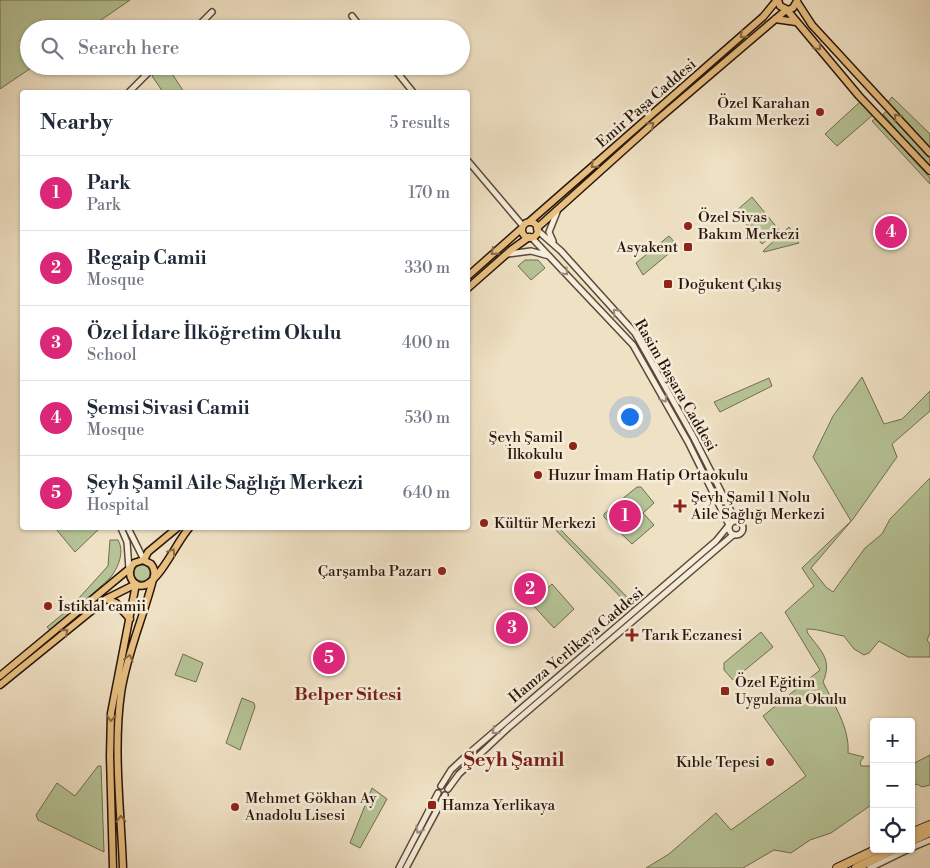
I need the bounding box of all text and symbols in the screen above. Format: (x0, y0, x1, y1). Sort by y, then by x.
search box (20, 20, 470, 75)
one-way arrow (739, 29, 748, 38)
icon: search (38, 34, 66, 62)
text: Search here (78, 36, 179, 60)
one-way arrow (812, 42, 821, 51)
street label: Emir Paşa Caddesi (592, 55, 700, 152)
place label: Özel Karahan Bakım Merkezi (707, 93, 810, 130)
marker: Özel Karahan Bakım Merkezi (814, 106, 826, 118)
text: Nearby (40, 110, 113, 136)
text: 5 results (389, 113, 450, 133)
one-way arrow (894, 114, 903, 123)
one-way arrow (646, 122, 655, 131)
one-way arrow (591, 159, 600, 167)
text: Park (87, 171, 131, 195)
text: 1 (52, 183, 60, 203)
text: 170 m (408, 183, 450, 203)
text: Park (87, 195, 120, 215)
place label: Özel Sivas Bakım Merkezi (697, 207, 800, 244)
pin: 4 (875, 213, 907, 251)
marker: Özel Sivas Bakım Merkezi (682, 220, 694, 232)
place label: Asyakent (615, 238, 679, 257)
marker: Asyakent (682, 241, 694, 253)
text: Regaip Camii (87, 246, 207, 270)
one-way arrow (491, 246, 500, 255)
text: 2 (51, 258, 61, 278)
text: 330 m (404, 258, 450, 278)
one-way arrow (559, 266, 568, 275)
text: Mosque (87, 270, 144, 290)
place label: Doğukent Çıkış (678, 275, 782, 294)
marker: Doğukent Çıkış (662, 278, 674, 290)
one-way arrow (613, 309, 622, 318)
street label: Rasim Başara Caddesi (630, 316, 721, 455)
text: Özel İdare İlköğretim Okulu (87, 321, 341, 345)
text: 3 (51, 333, 61, 353)
text: 400 m (402, 333, 450, 353)
text: School (87, 345, 136, 365)
one-way arrow (658, 394, 668, 403)
text: Şemsi Sivasi Camii (87, 396, 250, 420)
your location (617, 404, 643, 430)
text: 4 (51, 408, 61, 428)
text: 530 m (404, 408, 450, 428)
text: Mosque (87, 420, 144, 440)
place label: Şeyh Şamil İlkokulu (489, 428, 564, 464)
marker: Şeyh Şamil İlkokulu (567, 440, 579, 452)
place label: Huzur İmam Hatip Ortaokulu (548, 465, 749, 485)
marker: Huzur İmam Hatip Ortaokulu (532, 469, 544, 481)
text: Şeyh Şamil Aile Sağlığı Merkezi (87, 471, 363, 495)
text: 5 (51, 483, 61, 503)
text: 640 m (403, 483, 450, 503)
place label: Şeyh Şamil 1 Nolu Aile Sağlığı Merkezi (690, 488, 825, 524)
text: Hospital (87, 495, 149, 515)
pin: 1 (609, 497, 641, 535)
marker: Şeyh Şamil 1 Nolu Aile Sağlığı Merkezi (673, 499, 687, 513)
place label: Kültür Merkezi (494, 514, 596, 533)
marker: Kültür Merkezi (478, 517, 490, 529)
one-way arrow (166, 549, 175, 558)
place label: Çarşamba Pazarı (318, 562, 432, 581)
marker: Çarşamba Pazarı (436, 565, 448, 577)
pin: 2 (514, 570, 546, 608)
street label: Hamza Yerlikaya Caddesi (505, 583, 648, 707)
place label: İstiklal camii (58, 596, 146, 616)
marker: İstiklal camii (42, 600, 54, 612)
pin: 3 (496, 609, 528, 647)
place label: Tarık Eczanesi (642, 626, 742, 645)
one-way arrow (59, 629, 68, 637)
marker: Tarık Eczanesi (626, 629, 638, 641)
pin: 5 (313, 639, 345, 677)
one-way arrow (123, 653, 134, 662)
place label: Özel Eğitim Uygulama Okulu (735, 672, 847, 709)
district label: Belper Sitesi (294, 683, 402, 706)
marker: Özel Eğitim Uygulama Okulu (719, 685, 731, 697)
one-way arrow (105, 714, 116, 722)
map controls (870, 718, 915, 853)
button: + (870, 718, 915, 763)
one-way arrow (492, 725, 501, 733)
district label: Şeyh Şamil (463, 748, 565, 773)
place label: Kıble Tepesi (676, 753, 760, 772)
marker: Kıble Tepesi (764, 756, 776, 768)
button: − (870, 763, 915, 808)
place label: Mehmet Gökhan Ay Anadolu Lisesi (244, 789, 377, 825)
place label: Hamza Yerlikaya (442, 796, 556, 815)
marker: Hamza Yerlikaya (426, 799, 438, 811)
marker: Mehmet Gökhan Ay Anadolu Lisesi (229, 801, 241, 813)
button: locate (870, 808, 915, 853)
one-way arrow (116, 815, 127, 823)
one-way arrow (415, 825, 425, 834)

